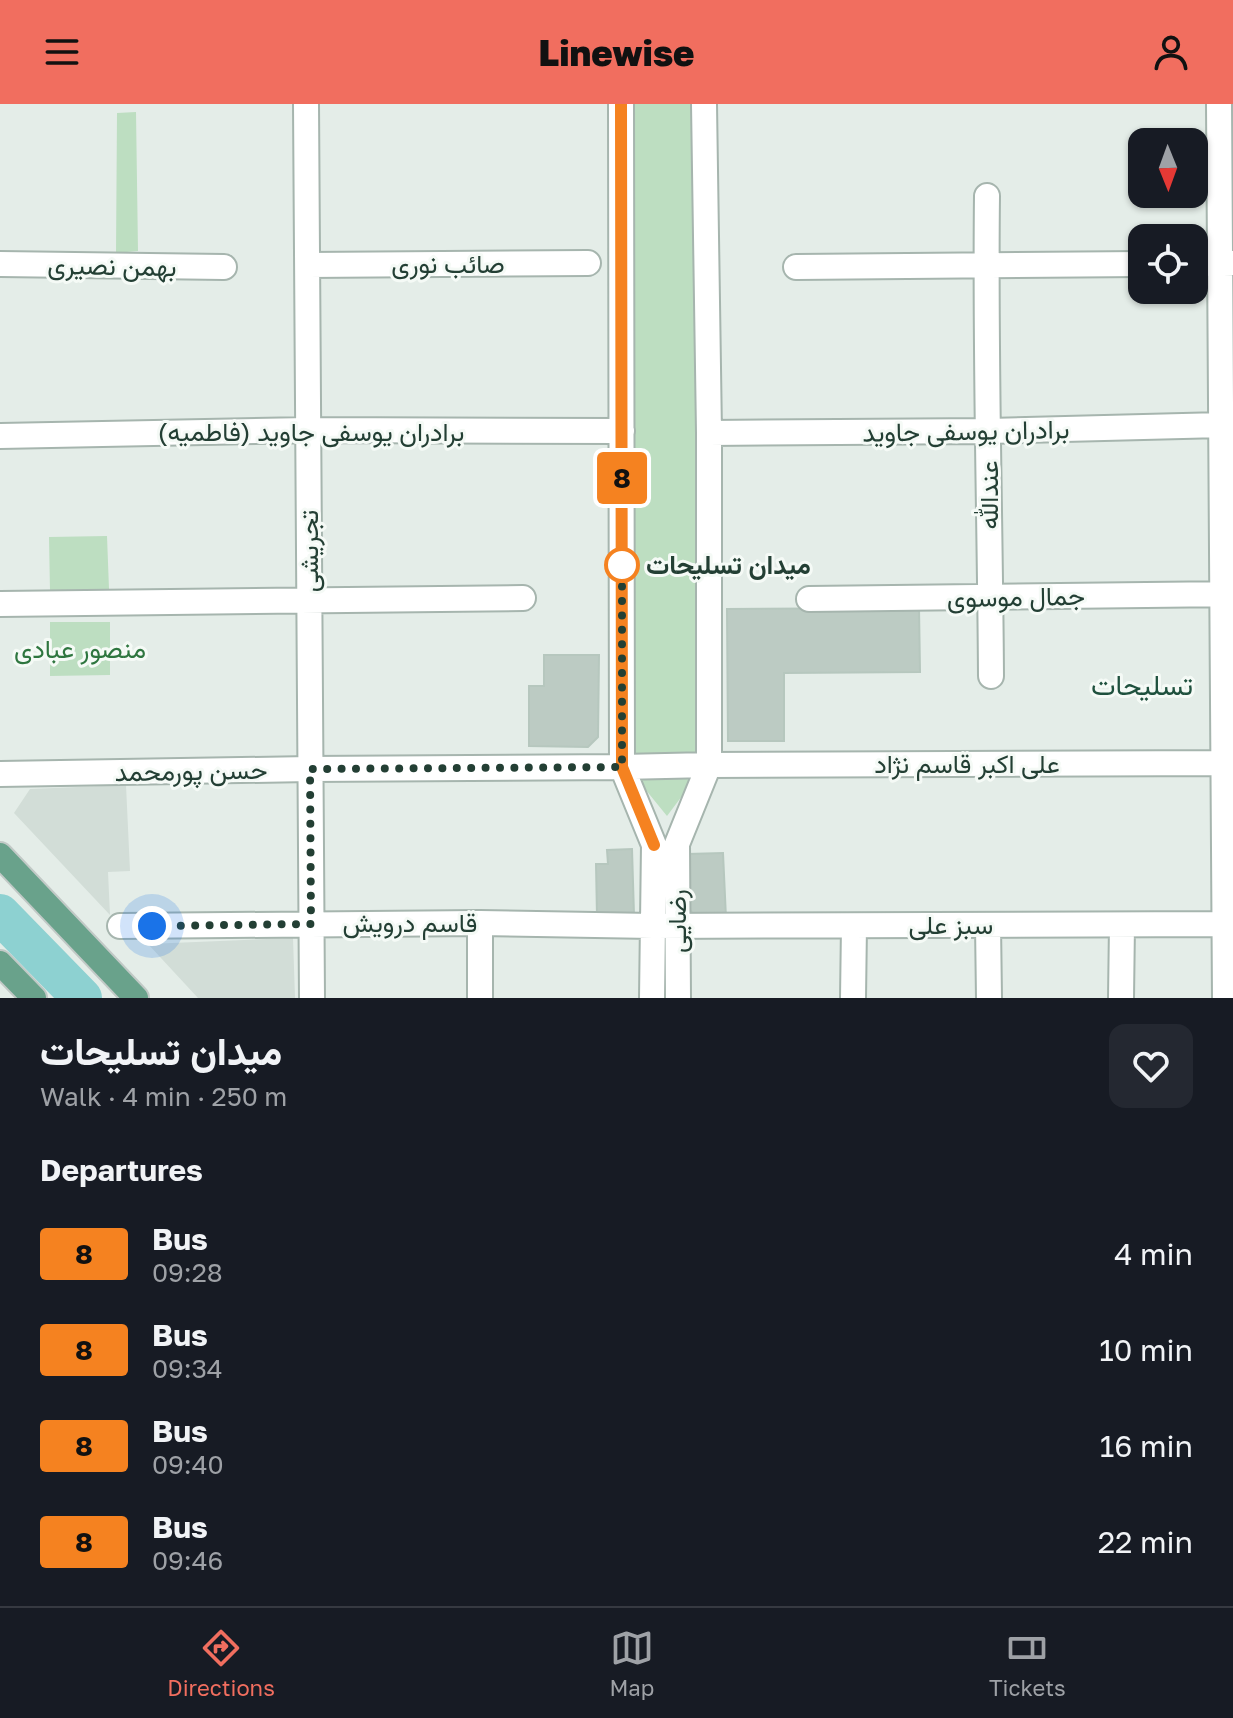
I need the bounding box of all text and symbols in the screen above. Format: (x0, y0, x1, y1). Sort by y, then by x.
icon: menu (40, 30, 84, 74)
icon: person (1149, 30, 1193, 74)
text: Linewise (538, 31, 695, 74)
north arrow (1128, 128, 1208, 208)
map controls (1128, 128, 1208, 304)
button: locate (1128, 224, 1208, 304)
street label: صائب نوری (391, 248, 505, 280)
street label: بهمن نصیری (47, 249, 177, 283)
street label: برادران یوسفی جاوید (862, 413, 1070, 449)
street label: برادران یوسفی جاوید (فاطمیه) (158, 416, 464, 448)
line badge: 8 (596, 452, 648, 504)
text: 8 (613, 461, 631, 494)
street label: عندالله (973, 461, 1004, 529)
street label: تجریشی (293, 510, 325, 592)
marker: میدان تسلیحات (605, 548, 639, 582)
place label: میدان تسلیحات (646, 549, 811, 580)
street label: جمال موسوی (947, 580, 1085, 614)
park label: منصور عبادی (14, 633, 146, 665)
district label: تسلیحات (1091, 668, 1193, 701)
street label: علی اکبر قاسم نژاد (874, 748, 1060, 781)
street label: حسن پورمحمد (114, 754, 268, 790)
street label: رضایی (661, 889, 693, 953)
your location (132, 906, 172, 946)
street label: قاسم درویش (343, 907, 477, 940)
street label: سبز علی (909, 909, 993, 941)
button: heart (1109, 1024, 1193, 1108)
text: میدان تسلیحات (40, 1028, 282, 1073)
text: Walk · 4 min · 250 m (40, 1081, 287, 1112)
text: Departures (40, 1152, 203, 1188)
text: Bus (152, 1221, 208, 1257)
text: 4 min (1114, 1236, 1193, 1272)
text: 8 (75, 1237, 93, 1270)
text: 09:28 (152, 1257, 223, 1288)
text: Bus (152, 1317, 208, 1353)
text: 10 min (1099, 1332, 1193, 1368)
text: 8 (75, 1333, 93, 1366)
text: 09:34 (152, 1353, 223, 1384)
text: Bus (152, 1413, 208, 1449)
text: 16 min (1100, 1428, 1193, 1464)
text: 8 (75, 1429, 93, 1462)
text: 09:40 (152, 1449, 224, 1480)
text: Bus (152, 1509, 208, 1545)
text: 22 min (1098, 1524, 1193, 1560)
text: 8 (75, 1525, 93, 1558)
text: 09:46 (152, 1545, 223, 1576)
tab: Directions (167, 1626, 275, 1701)
tab: Map (609, 1626, 654, 1701)
tab: Tickets (989, 1626, 1066, 1701)

